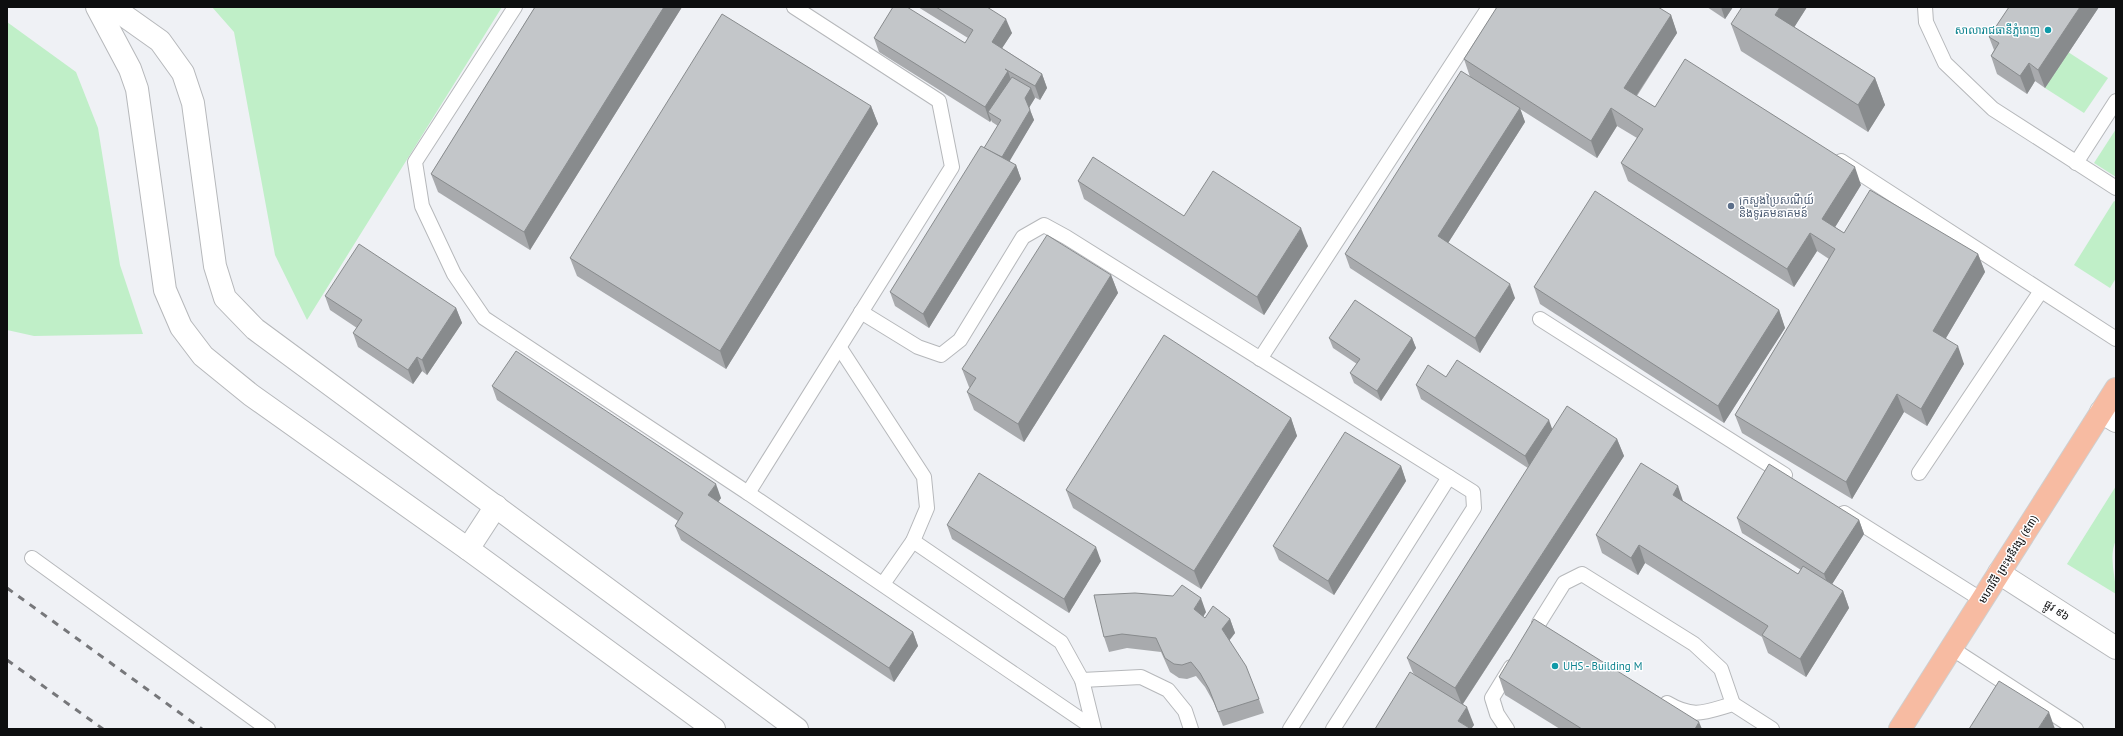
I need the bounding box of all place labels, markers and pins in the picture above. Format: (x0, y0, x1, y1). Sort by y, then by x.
place label: សាលារាជធានីភ្នំពេញ (1955, 23, 2040, 37)
marker: សាលារាជធានីភ្នំពេញ (2043, 25, 2053, 35)
place label: ក្រសួងប្រៃសណីយ៍ និងទូរគមនាគមន៍ (1739, 192, 1814, 220)
marker: ក្រសួងប្រៃសណីយ៍ និងទូរគមនាគមន៍ (1726, 201, 1736, 211)
place label: UHS - Building M (1563, 659, 1642, 673)
marker: UHS - Building M (1550, 661, 1560, 671)

